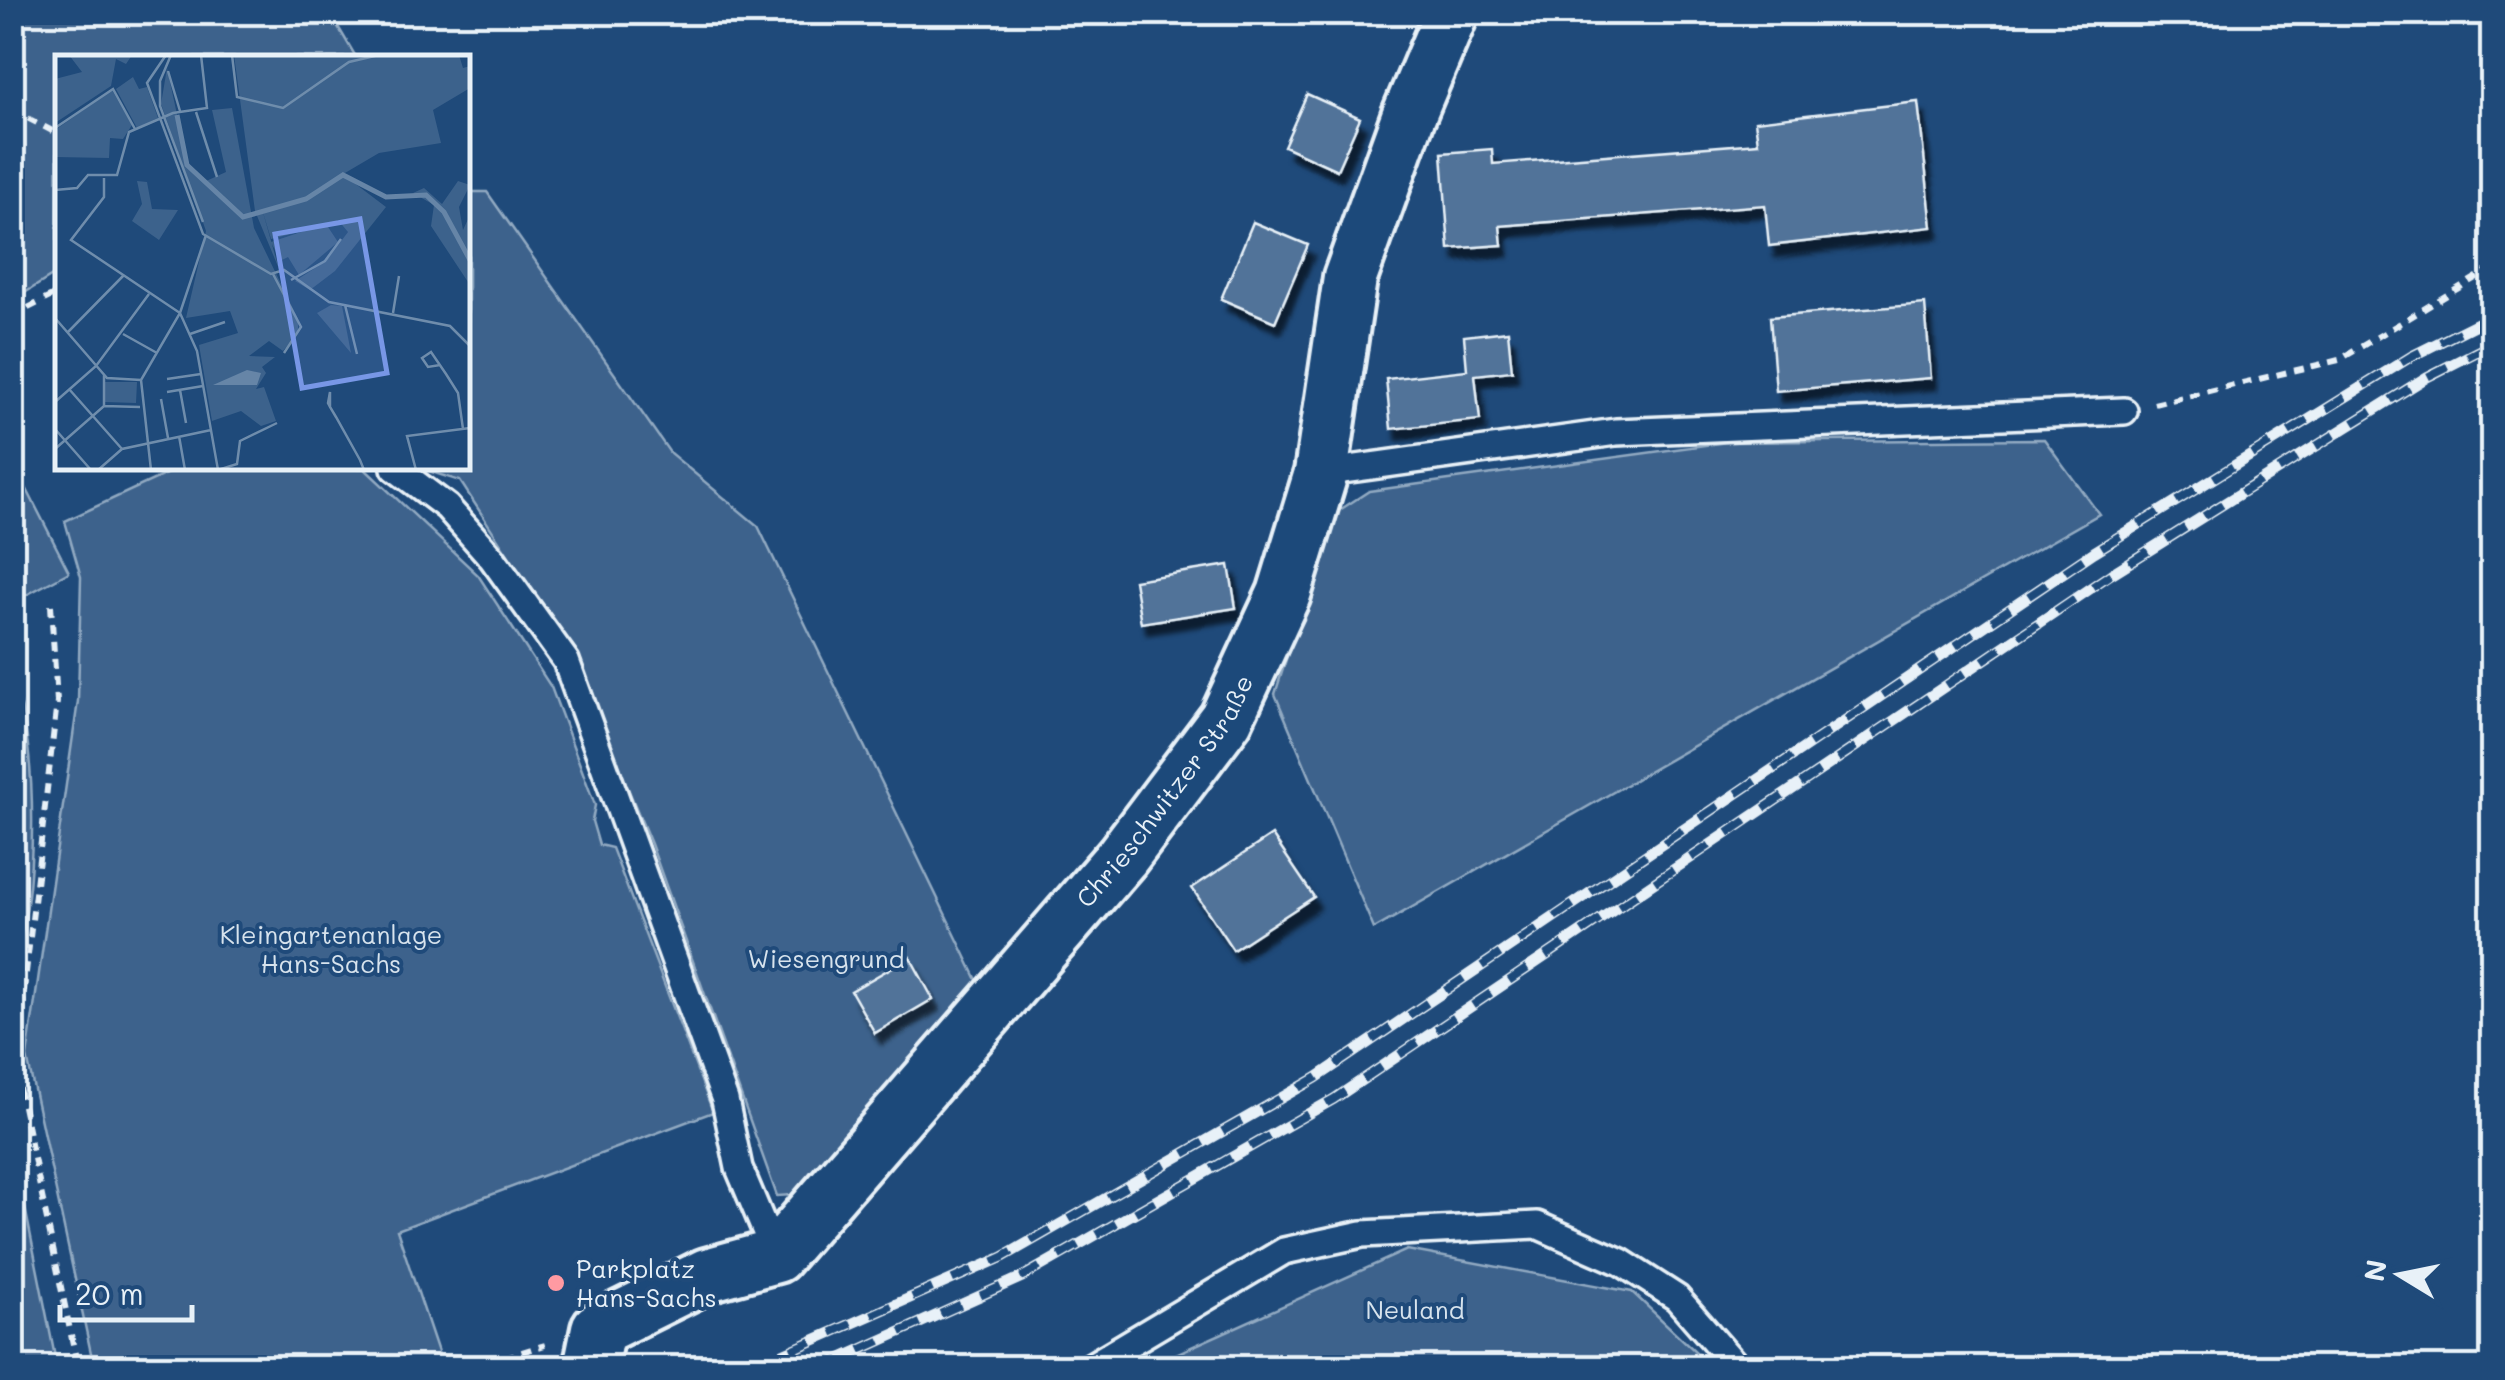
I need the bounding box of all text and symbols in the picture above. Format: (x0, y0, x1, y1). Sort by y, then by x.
inset map (55, 55, 470, 470)
street label: Chrieschwitzer Straße (1069, 669, 1259, 914)
park label: Kleingartenanlage Hans-Sachs (220, 918, 442, 979)
park label: Wiesengrund (748, 942, 904, 974)
north arrow (2350, 1225, 2450, 1325)
place label: Parkplatz Hans-Sachs (576, 1252, 717, 1313)
text: N (2355, 1257, 2394, 1284)
scale bar (60, 1260, 192, 1322)
marker: Parkplatz Hans-Sachs (545, 1272, 567, 1294)
text: 20 m (75, 1273, 144, 1313)
park label: Neuland (1365, 1293, 1465, 1325)

